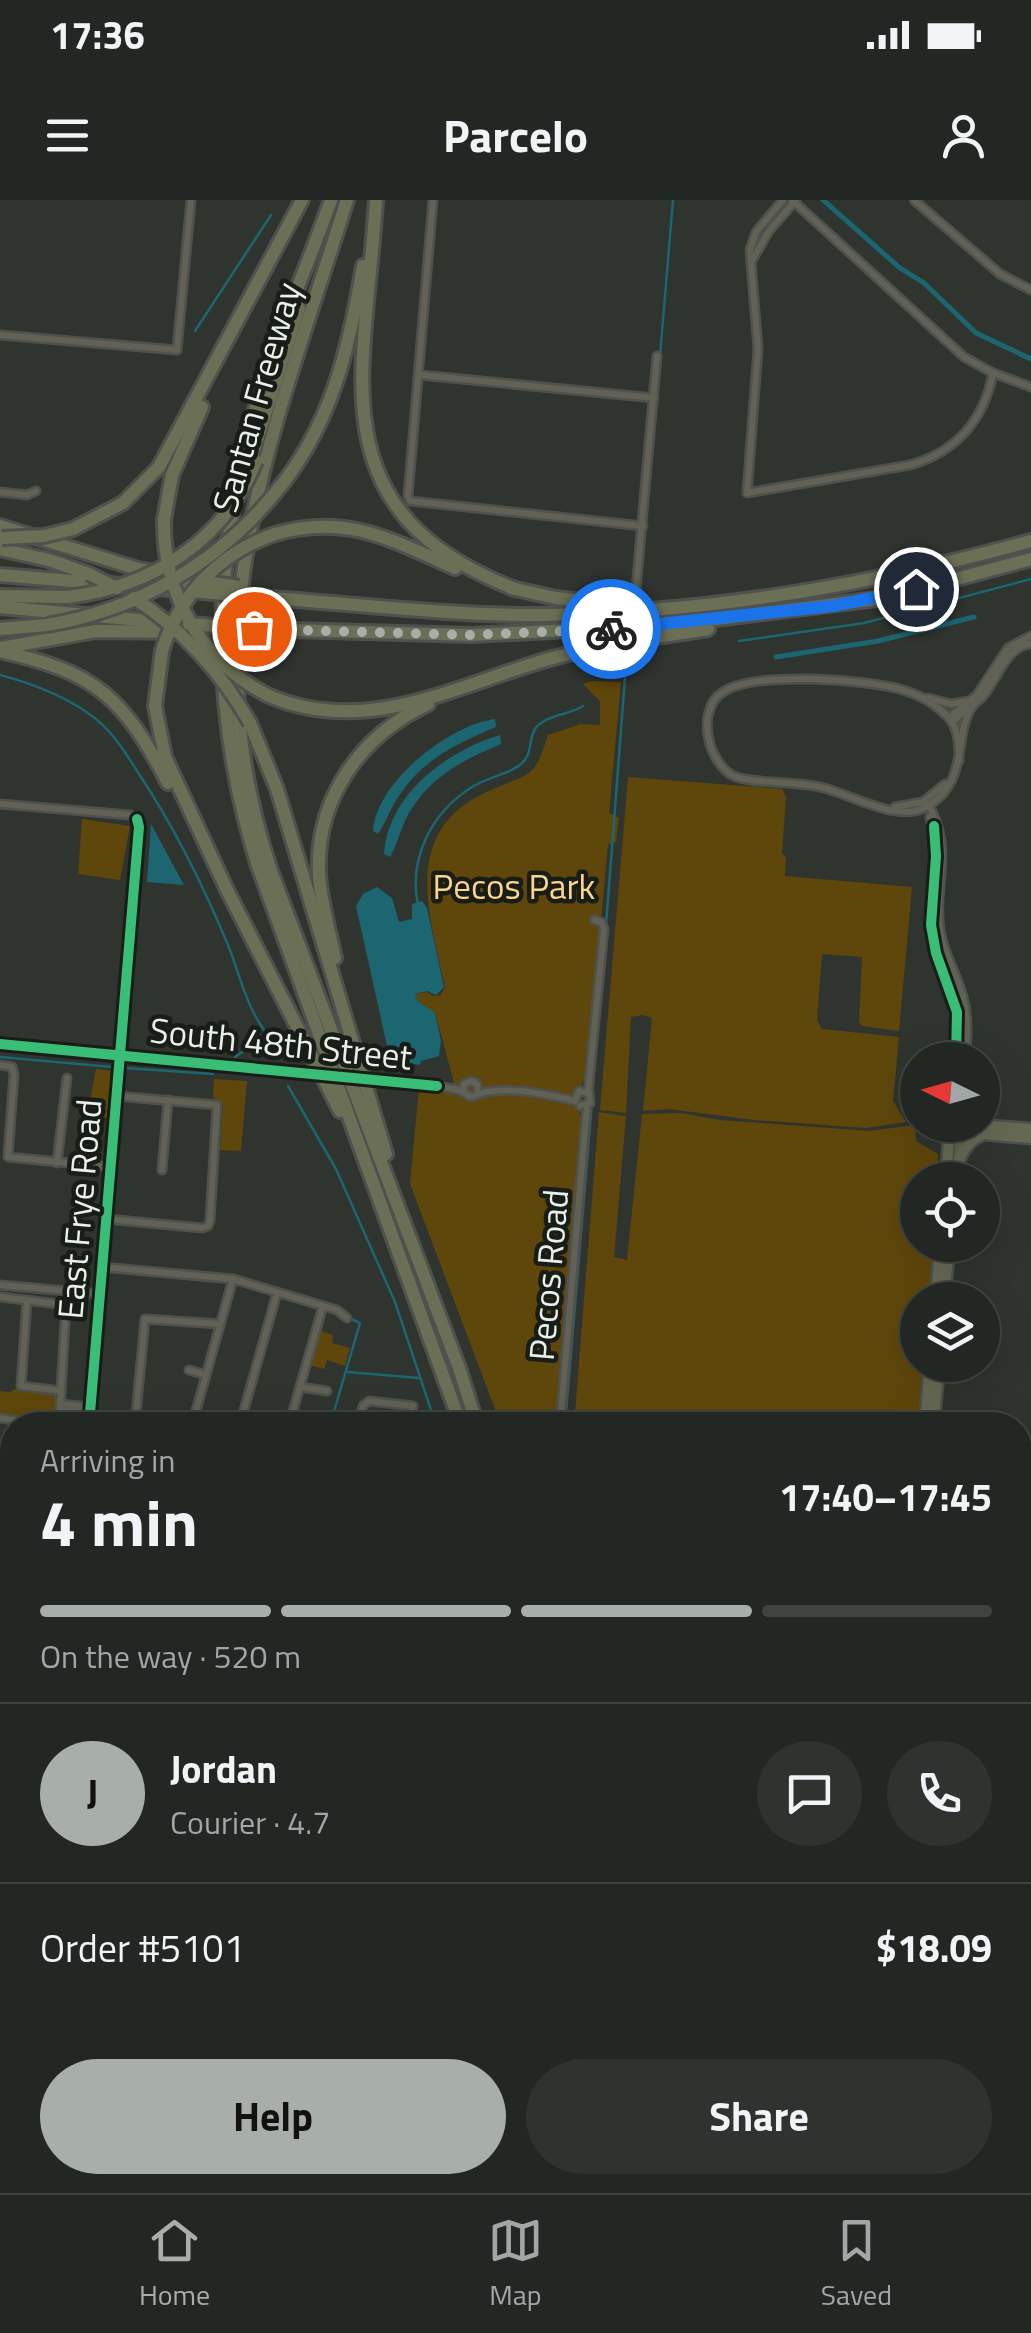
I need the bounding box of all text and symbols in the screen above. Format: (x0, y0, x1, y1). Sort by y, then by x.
text: 17:36 (50, 6, 145, 64)
text: Parcelo (443, 101, 588, 169)
icon: menu (40, 108, 95, 163)
icon: person (936, 108, 991, 163)
street label: Santan Freeway (197, 276, 315, 518)
pin (874, 547, 959, 632)
icon: home (889, 562, 944, 617)
courier (561, 579, 661, 679)
pin (212, 587, 297, 672)
icon: bag (227, 602, 282, 657)
icon: bike (584, 602, 639, 657)
park label: Pecos Park (433, 859, 596, 913)
street label: South 48th Street (147, 1002, 415, 1084)
north arrow (900, 1042, 1000, 1142)
map controls (900, 1042, 1000, 1382)
street label: East Frye Road (42, 1097, 116, 1321)
button: locate (900, 1162, 1000, 1262)
street label: Pecos Road (514, 1187, 582, 1363)
button: layers (900, 1282, 1000, 1382)
text: Arriving in (40, 1436, 176, 1484)
text: 17:40–17:45 (779, 1468, 992, 1526)
text: 4 min (40, 1472, 198, 1571)
text: On the way · 520 m (40, 1632, 301, 1680)
text: Jordan (170, 1740, 277, 1798)
button: chat (757, 1741, 862, 1846)
button: phone (887, 1741, 992, 1846)
text: J (87, 1764, 98, 1822)
text: Courier · 4.7 (170, 1798, 330, 1846)
text: Order #5101 (40, 1919, 245, 1977)
text: $18.09 (876, 1919, 992, 1977)
button: Help (40, 2059, 506, 2174)
button: Share (526, 2059, 992, 2174)
tab: Home (139, 2213, 210, 2316)
tab: Map (488, 2213, 543, 2316)
tab: Saved (821, 2213, 892, 2316)

